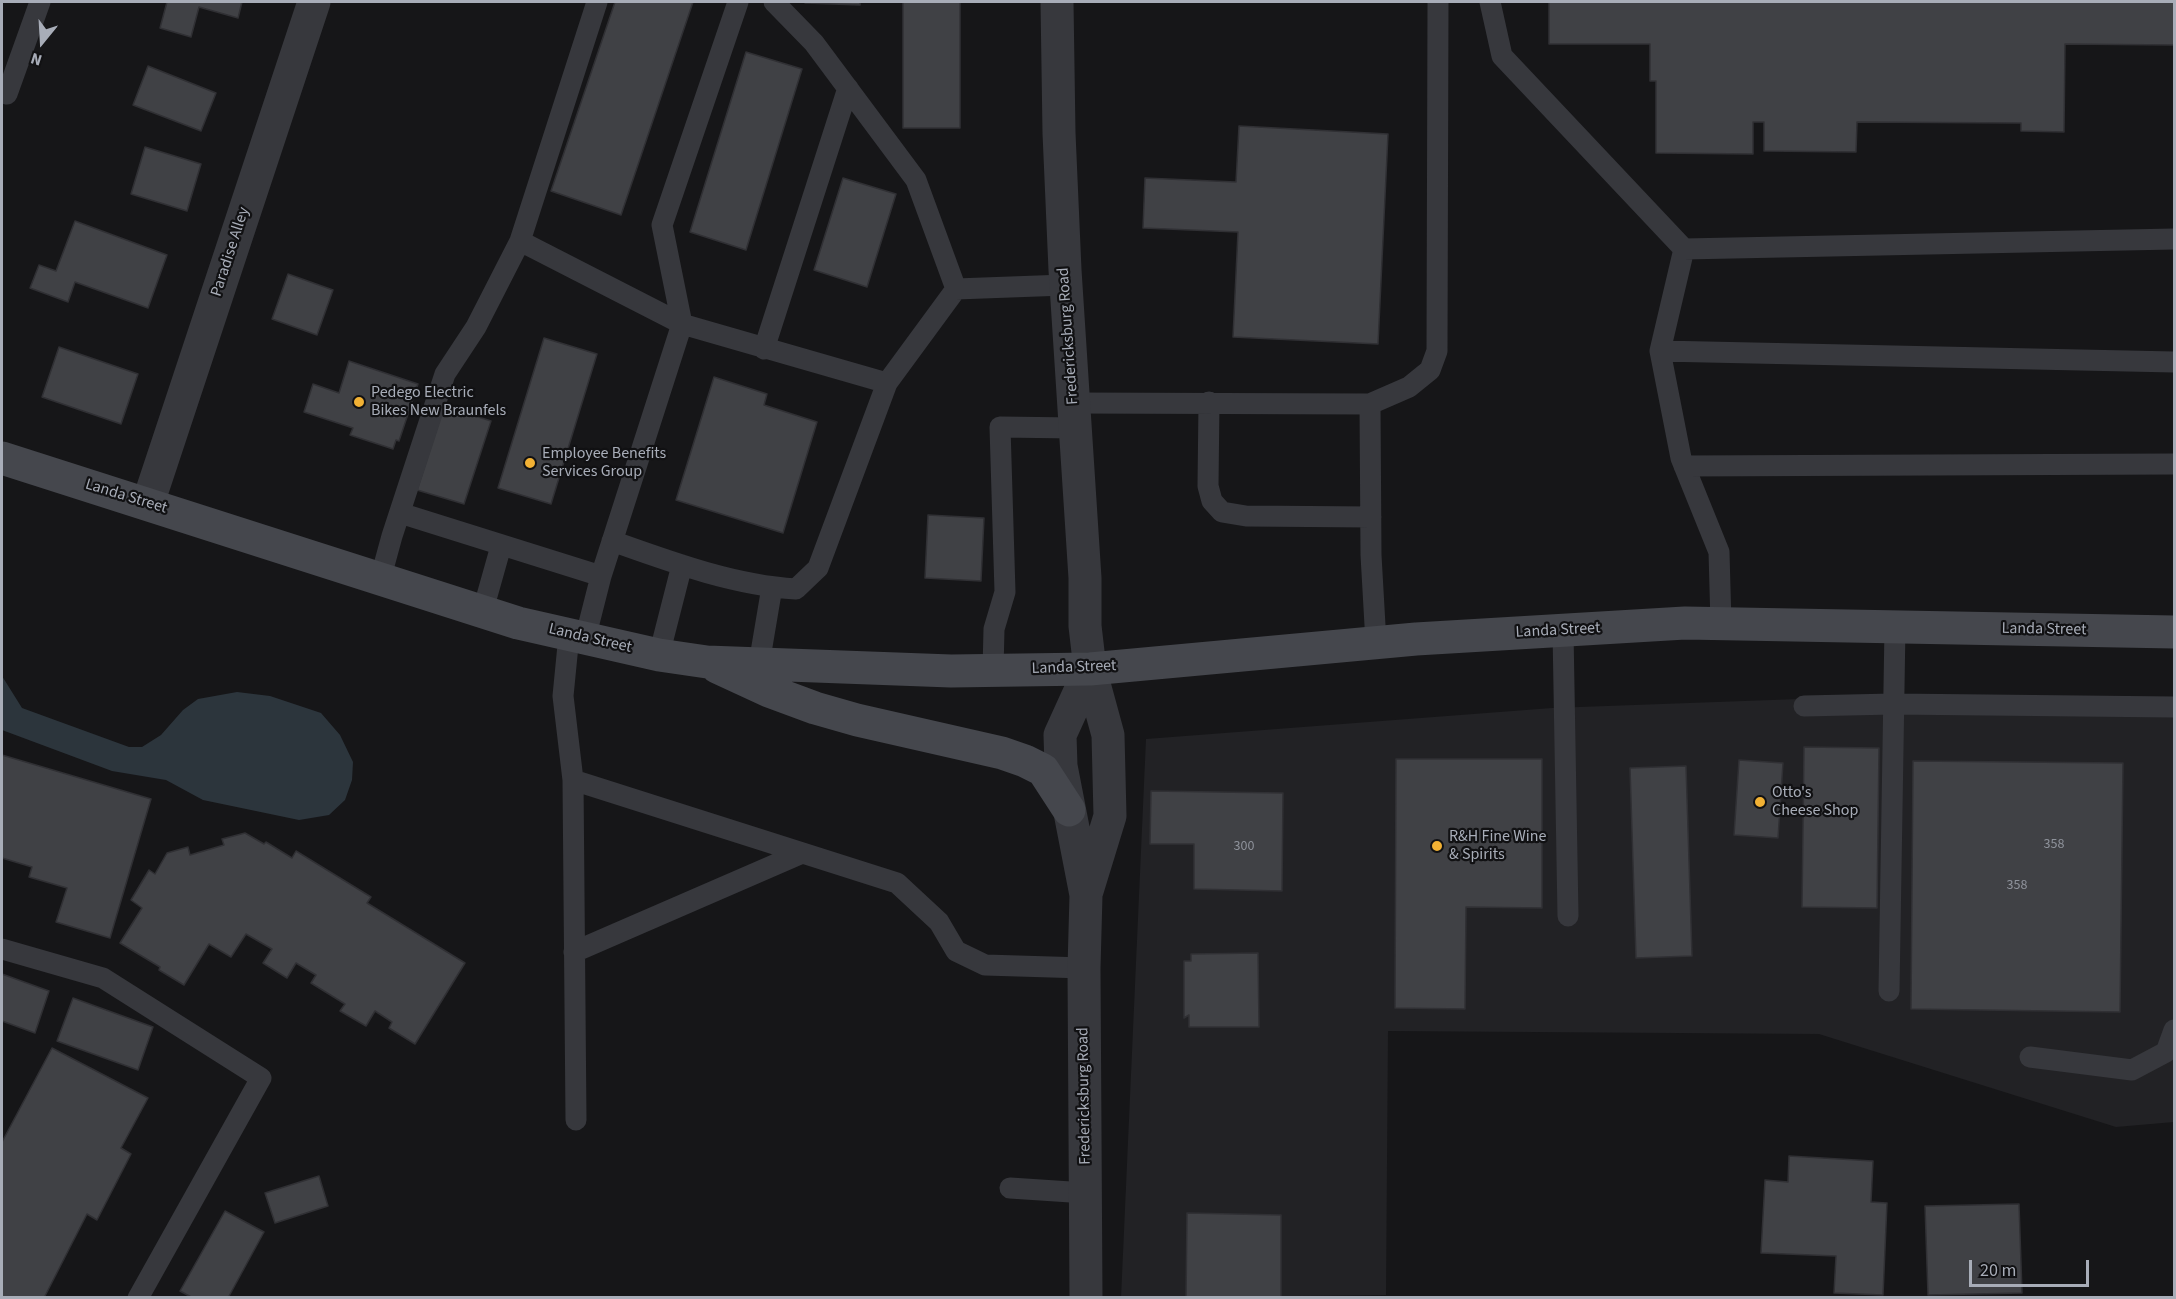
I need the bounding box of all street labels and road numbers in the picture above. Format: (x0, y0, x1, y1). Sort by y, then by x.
street label: Paradise Alley (208, 205, 254, 299)
street label: Fredericksburg Road (1055, 267, 1083, 405)
street label: Landa Street (83, 475, 169, 519)
street label: Landa Street (1515, 619, 1601, 643)
street label: Landa Street (547, 620, 633, 658)
street label: Landa Street (2001, 620, 2087, 640)
street label: Landa Street (1031, 657, 1117, 679)
street label: Fredericksburg Road (1074, 1027, 1096, 1165)

